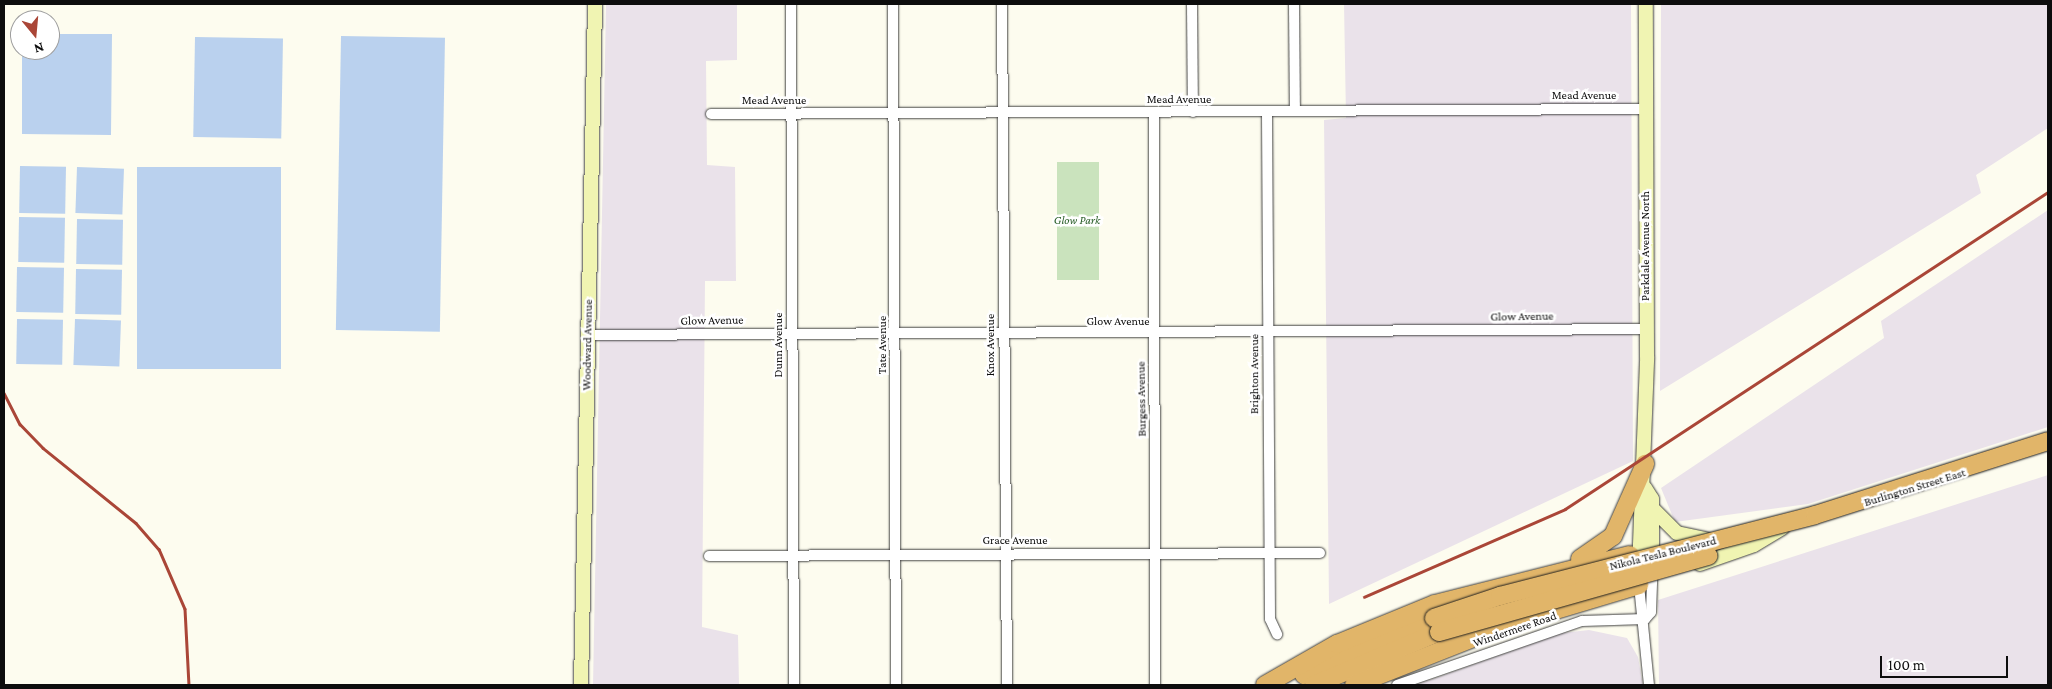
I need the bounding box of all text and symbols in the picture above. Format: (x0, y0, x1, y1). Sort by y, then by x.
north arrow (10, 10, 60, 60)
text: N (32, 39, 46, 57)
street label: Mead Avenue (1552, 89, 1616, 103)
street label: Mead Avenue (1147, 93, 1211, 107)
street label: Mead Avenue (742, 94, 806, 108)
street label: Parkdale Avenue North (1639, 191, 1653, 301)
park label: Glow Park (1054, 214, 1100, 228)
street label: Woodward Avenue (580, 299, 596, 391)
street label: Glow Avenue (1490, 309, 1554, 325)
street label: Glow Avenue (680, 313, 744, 329)
street label: Dunn Avenue (772, 313, 786, 377)
street label: Knox Avenue (984, 314, 998, 376)
street label: Glow Avenue (1086, 315, 1150, 329)
street label: Tate Avenue (876, 316, 890, 374)
street label: Brighton Avenue (1248, 334, 1262, 414)
street label: Burgess Avenue (1134, 361, 1150, 437)
street label: Burlington Street East (1863, 466, 1967, 510)
street label: Grace Avenue (983, 534, 1047, 548)
street label: Nikola Tesla Boulevard (1608, 534, 1718, 574)
street label: Windermere Road (1472, 609, 1558, 651)
scale bar (1882, 646, 2010, 678)
text: 100 m (1888, 657, 1925, 673)

